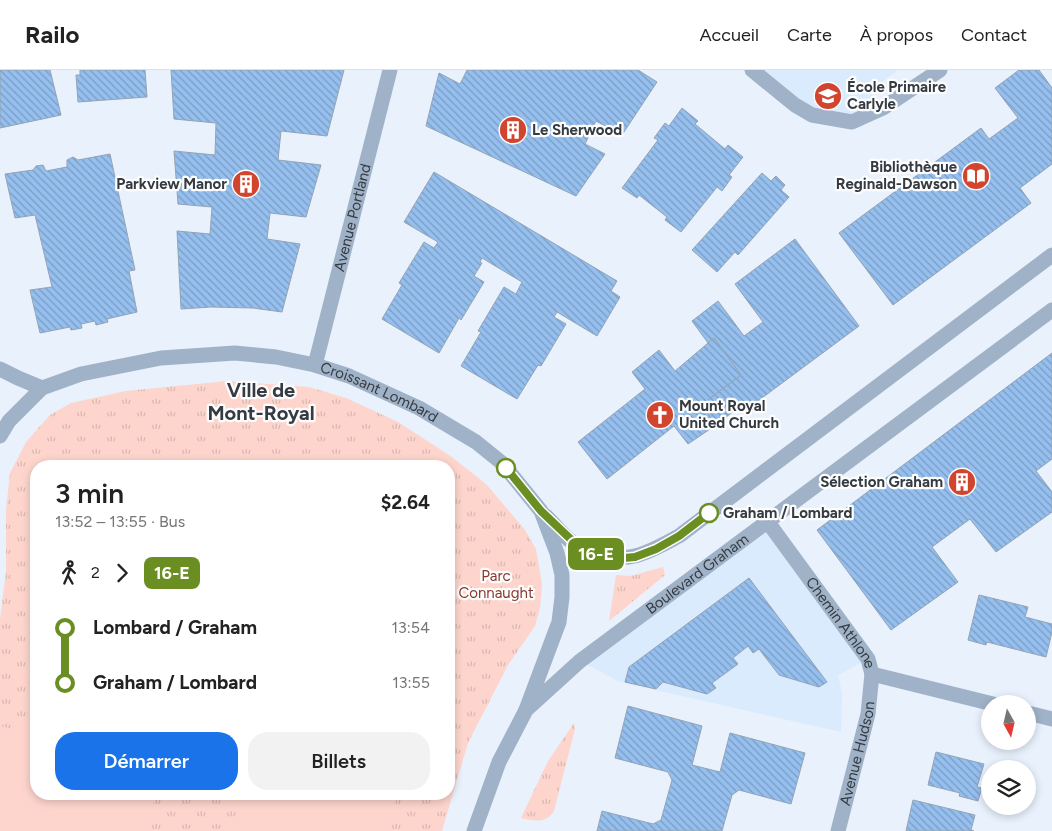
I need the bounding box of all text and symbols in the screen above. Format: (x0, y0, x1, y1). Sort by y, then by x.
text: Railo (25, 20, 79, 49)
text: Accueil (699, 24, 759, 46)
text: Carte (787, 24, 832, 46)
text: À propos (860, 24, 933, 46)
text: Contact (961, 24, 1027, 46)
place label: École Primaire Carlyle (847, 78, 947, 113)
school or university icon: École Primaire Carlyle (813, 81, 843, 111)
building icon: Le Sherwood (498, 115, 528, 145)
place label: Le Sherwood (532, 121, 622, 139)
place label: Bibliothèque Reginald-Dawson (836, 158, 958, 193)
library icon: Bibliothèque Reginald-Dawson (961, 161, 991, 191)
street label: Avenue Portland (330, 162, 375, 274)
building icon: Parkview Manor (231, 169, 261, 199)
place label: Parkview Manor (116, 175, 227, 193)
street label: Croissant Lombard (318, 358, 441, 426)
district label: Ville de Mont-Royal (207, 378, 315, 425)
place label: Mount Royal United Church (679, 397, 779, 432)
church icon: Mount Royal United Church (645, 400, 675, 430)
unlabelled marker (496, 458, 516, 478)
building icon: Sélection Graham (947, 467, 977, 497)
place label: Sélection Graham (820, 473, 943, 491)
text: 3 min (55, 476, 124, 510)
text: $2.64 (381, 491, 430, 514)
marker: Graham / Lombard (699, 503, 719, 523)
place label: Graham / Lombard (723, 504, 853, 522)
text: 13:52 – 13:55 · Bus (55, 512, 185, 531)
street label: Boulevard Graham (642, 530, 752, 618)
line badge: 16-E (561, 538, 631, 570)
text: 16-E (578, 543, 614, 565)
icon: walk (55, 559, 83, 587)
icon: forward (108, 559, 136, 587)
text: 16-E (154, 562, 190, 584)
text: 2 (91, 563, 100, 582)
park label: Parc Connaught (458, 567, 534, 602)
street label: Chemin Athlone (802, 574, 879, 670)
text: Lombard / Graham (93, 616, 257, 639)
text: 13:54 (392, 618, 430, 637)
text: Graham / Lombard (93, 671, 257, 694)
text: 13:55 (392, 673, 430, 692)
north arrow (981, 695, 1036, 750)
map controls (981, 695, 1036, 815)
street label: Avenue Hudson (836, 700, 878, 808)
button: Démarrer (55, 732, 238, 790)
button: Billets (248, 732, 430, 790)
button: layers (981, 760, 1036, 815)

